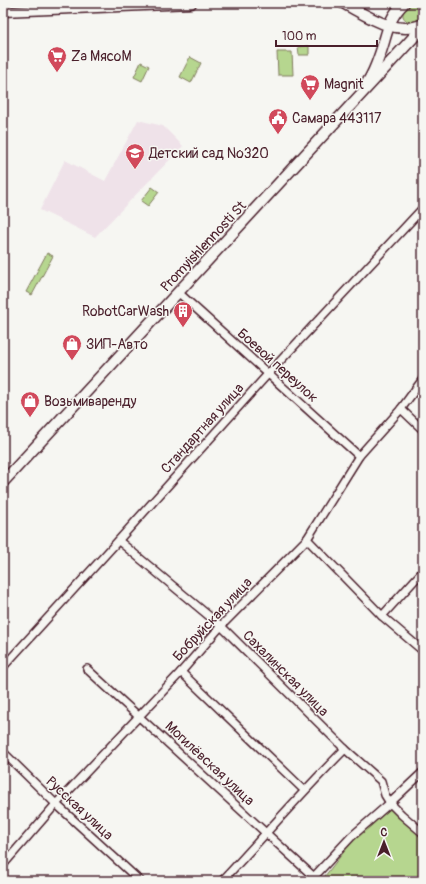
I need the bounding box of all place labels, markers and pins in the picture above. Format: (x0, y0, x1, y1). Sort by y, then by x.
supermarket icon: Za МясоМ (46, 45, 68, 73)
place label: Za МясоМ (71, 48, 131, 65)
supermarket icon: Magnit (299, 73, 321, 101)
place label: Magnit (324, 76, 364, 93)
public building icon: Самара 443117 (267, 107, 289, 135)
place label: Самара 443117 (292, 110, 382, 127)
school or university icon: Детский сад №320 (124, 142, 146, 170)
place label: Детский сад №320 (148, 145, 269, 162)
building icon: RobotCarWash (172, 300, 194, 328)
place label: RobotCarWash (82, 303, 169, 320)
shop icon: ЗИП-Авто (61, 333, 83, 361)
place label: ЗИП-Авто (86, 336, 148, 353)
shop icon: Возьмиваренду (19, 390, 41, 418)
place label: Возьмиваренду (44, 393, 136, 410)

